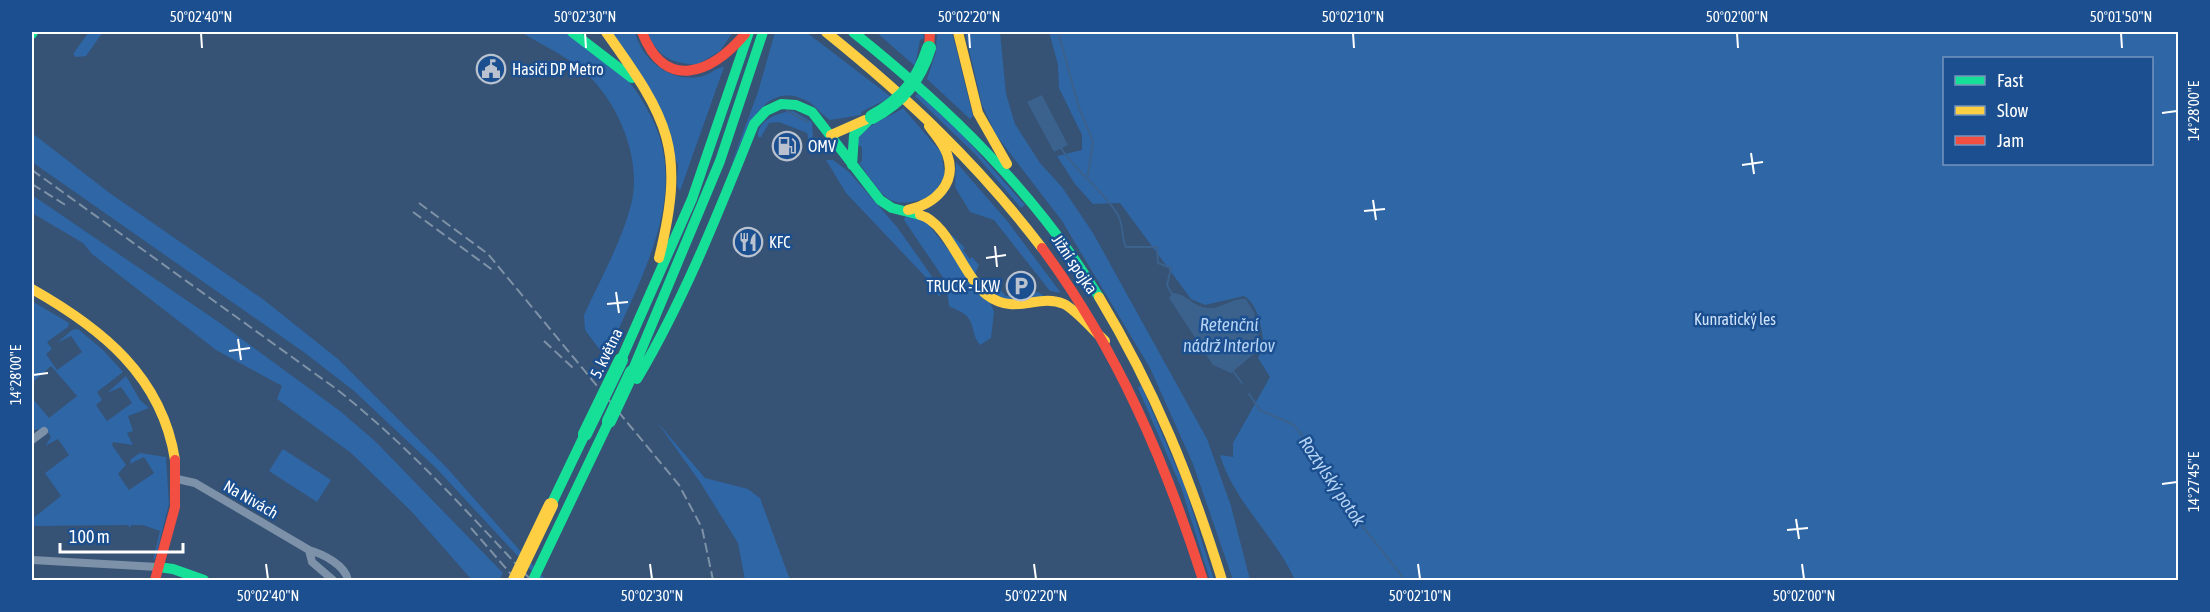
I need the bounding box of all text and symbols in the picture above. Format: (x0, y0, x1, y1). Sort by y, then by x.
text: 50°02'40"N (170, 8, 232, 25)
text: 50°02'30"N (554, 8, 616, 25)
text: 50°02'20"N (938, 8, 1000, 25)
text: 50°02'10"N (1322, 8, 1384, 25)
text: 50°02'00"N (1706, 8, 1768, 25)
text: 50°01'50"N (2090, 8, 2152, 25)
public building icon: Hasiči DP Metro (475, 53, 507, 85)
legend (1943, 57, 2153, 165)
place label: Hasiči DP Metro (512, 60, 604, 78)
text: Fast (1997, 70, 2024, 91)
text: 14°28'00"E (2185, 80, 2202, 141)
text: Slow (1997, 100, 2028, 121)
fuel station icon: OMV (771, 130, 803, 162)
text: Jam (1997, 130, 2024, 151)
place label: OMV (808, 137, 836, 155)
restaurant icon: KFC (732, 226, 764, 258)
street label: Jižní spojka (1048, 231, 1101, 297)
place label: KFC (769, 233, 791, 251)
parking icon: TRUCK - LKW (1005, 270, 1037, 302)
place label: TRUCK - LKW (926, 277, 1000, 295)
park label: Kunratický les (1694, 310, 1776, 329)
water label: Retenční nádrž Interlov (1183, 314, 1276, 356)
street label: 5. května (586, 325, 626, 381)
text: 14°28'00"E (7, 344, 24, 405)
water label: Roztylský potok (1295, 432, 1371, 530)
text: 14°27'45"E (2185, 451, 2202, 512)
street label: Na Nivách (221, 476, 281, 522)
scale bar (60, 516, 183, 554)
text: 100 m (69, 526, 110, 547)
text: 50°02'40"N (237, 587, 299, 604)
text: 50°02'30"N (621, 587, 683, 604)
text: 50°02'20"N (1005, 587, 1067, 604)
text: 50°02'10"N (1389, 587, 1451, 604)
text: 50°02'00"N (1773, 587, 1835, 604)

